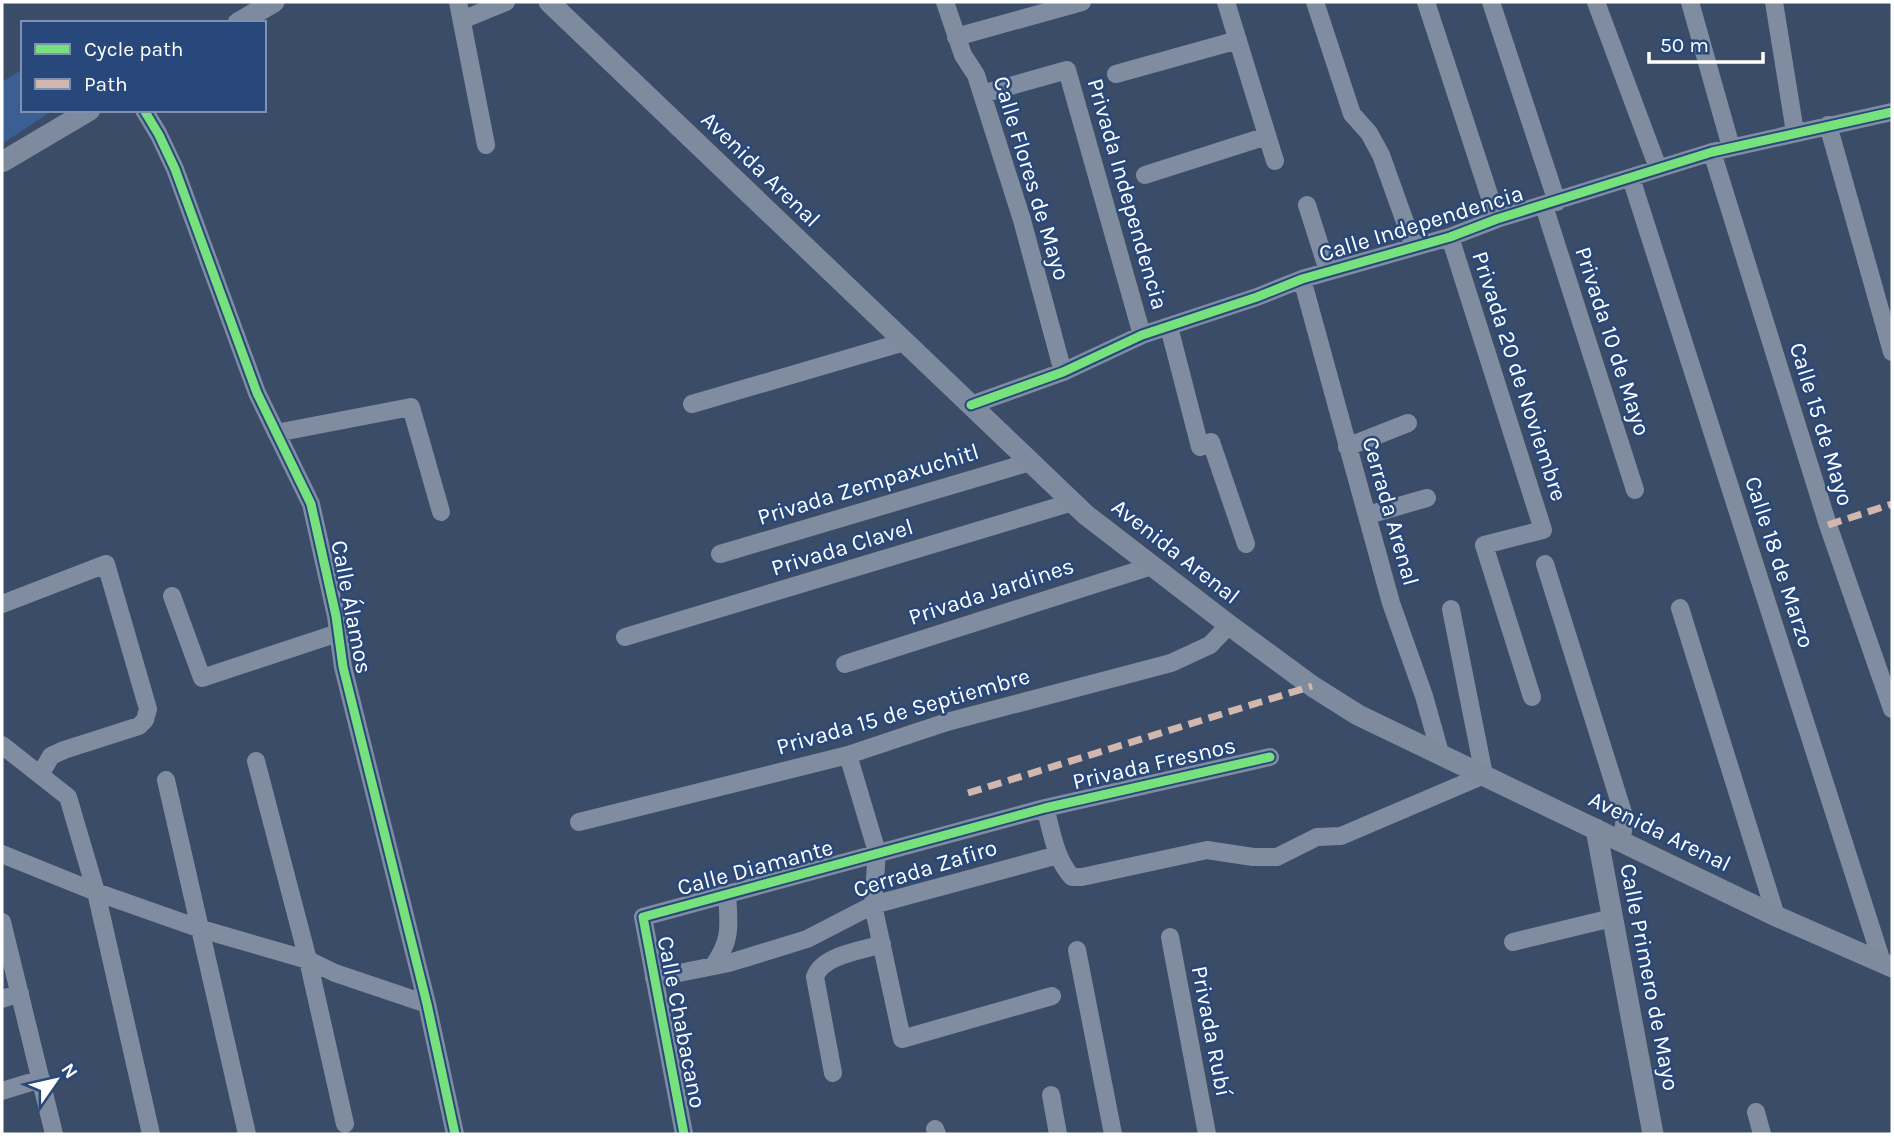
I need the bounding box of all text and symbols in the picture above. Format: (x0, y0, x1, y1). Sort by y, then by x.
legend (21, 21, 266, 112)
scale bar (1649, 21, 1763, 65)
text: 50 m (1660, 33, 1709, 57)
text: Cycle path (84, 37, 184, 61)
text: Path (84, 72, 128, 96)
street label: Calle Flores de Mayo (988, 73, 1075, 283)
street label: Privada Independencia (1082, 75, 1173, 313)
street label: Avenida Arenal (696, 106, 826, 233)
street label: Calle Independencia (1316, 180, 1527, 267)
street label: Privada 10 de Mayo (1569, 243, 1656, 439)
street label: Privada 20 de Noviembre (1466, 248, 1573, 504)
street label: Calle 15 de Mayo (1784, 339, 1859, 509)
street label: Cerrada Arenal (1356, 434, 1425, 589)
street label: Privada Zempaxuchitl (754, 438, 982, 531)
street label: Calle 18 de Marzo (1739, 473, 1820, 651)
street label: Avenida Arenal (1106, 493, 1245, 610)
street label: Privada Clavel (768, 513, 916, 582)
street label: Calle Álamos (325, 538, 378, 676)
street label: Privada Jardines (905, 552, 1077, 631)
street label: Privada 15 de Septiembre (773, 662, 1033, 761)
street label: Privada Fresnos (1070, 732, 1238, 795)
street label: Avenida Arenal (1584, 785, 1735, 878)
street label: Calle Diamante (674, 834, 836, 901)
street label: Cerrada Zafiro (850, 834, 1000, 903)
street label: Calle Primero de Mayo (1614, 861, 1685, 1093)
street label: Calle Chabacano (652, 934, 711, 1110)
street label: Privada Rubí (1186, 964, 1237, 1099)
north arrow (21, 1045, 91, 1115)
text: N (56, 1059, 82, 1083)

